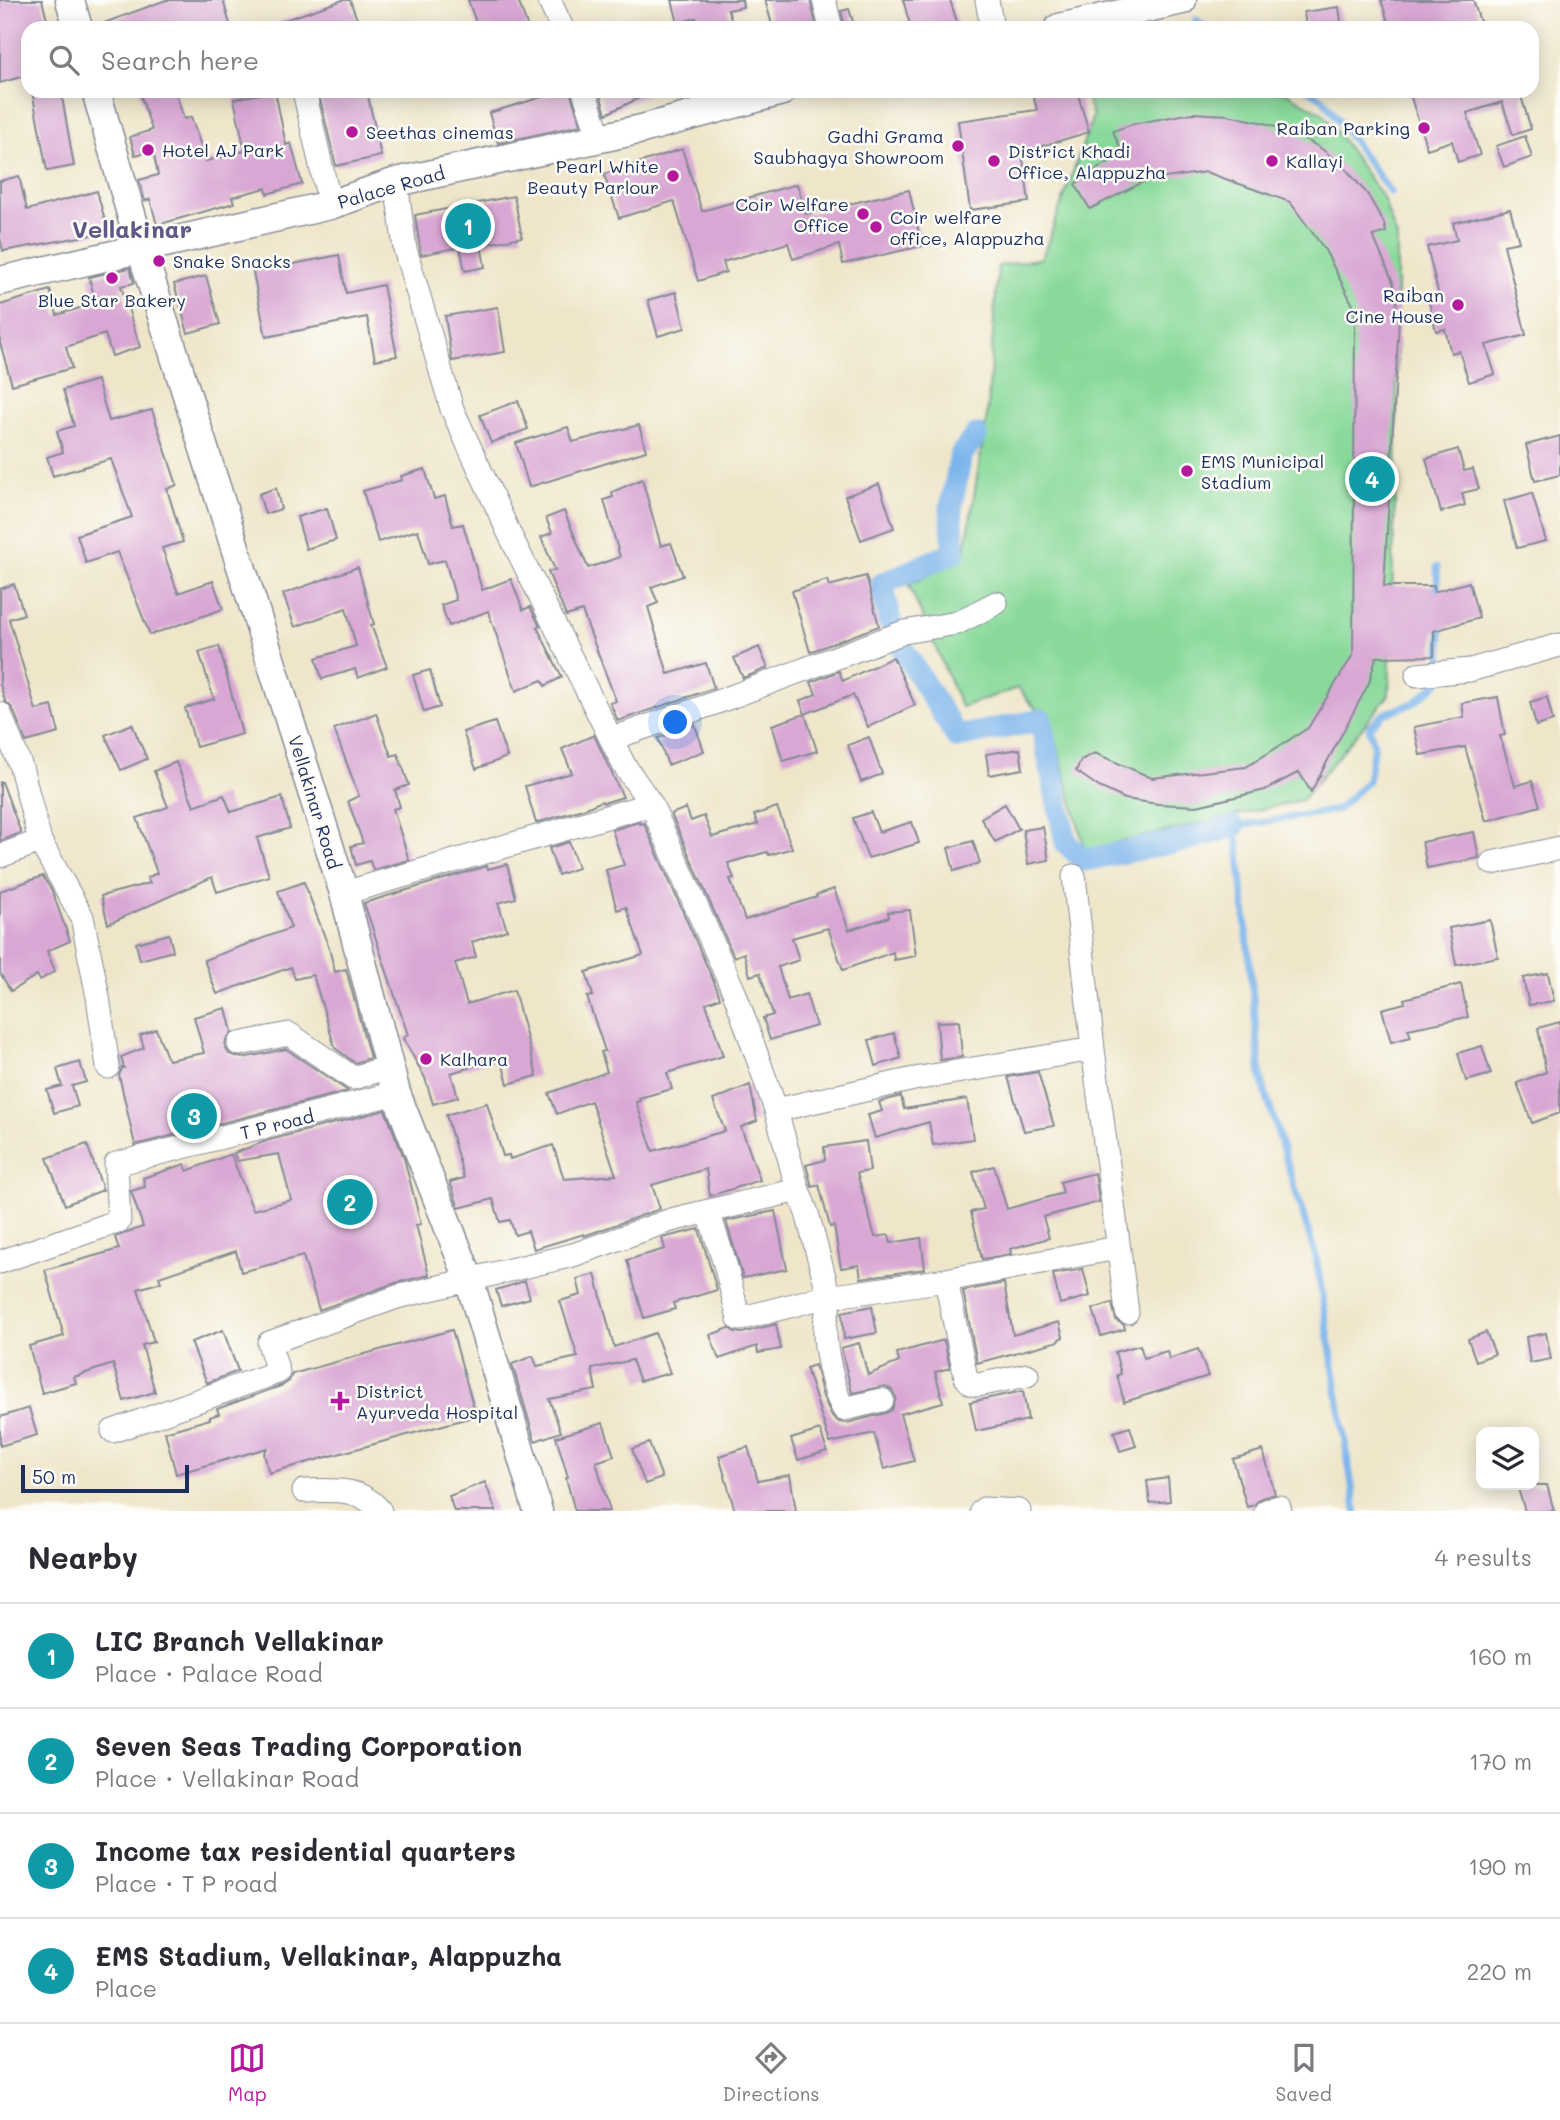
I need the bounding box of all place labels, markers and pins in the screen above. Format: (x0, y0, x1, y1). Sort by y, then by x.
place label: Raiban Parking (1277, 116, 1410, 140)
place label: Seethas cinemas (366, 120, 514, 144)
marker: Raiban Parking (1416, 120, 1432, 136)
marker: Seethas cinemas (344, 124, 360, 140)
place label: Gadhi Grama Saubhagya Showroom (754, 124, 944, 169)
place label: Hotel AJ Park (162, 138, 284, 162)
marker: Gadhi Grama Saubhagya Showroom (950, 138, 966, 154)
place label: District Khadi Office, Alappuzha (1008, 139, 1166, 184)
marker: Hotel AJ Park (140, 142, 156, 158)
place label: Kallayi (1286, 149, 1343, 173)
marker: District Khadi Office, Alappuzha (986, 153, 1002, 169)
marker: Kallayi (1264, 153, 1280, 169)
place label: Pearl White Beauty Parlour (527, 154, 659, 199)
marker: Pearl White Beauty Parlour (665, 168, 681, 184)
place label: Coir Welfare Office (735, 192, 849, 237)
pin: 1 (445, 200, 491, 252)
place label: Coir welfare office, Alappuzha (890, 205, 1045, 250)
marker: Coir Welfare Office (855, 206, 871, 222)
marker: Coir welfare office, Alappuzha (868, 219, 884, 235)
place label: Snake Snacks (173, 249, 291, 273)
marker: Snake Snacks (151, 253, 167, 269)
marker: Blue Star Bakery (104, 270, 120, 286)
place label: Raiban Cine House (1346, 283, 1444, 328)
place label: Blue Star Bakery (38, 288, 186, 312)
marker: Raiban Cine House (1450, 297, 1466, 313)
place label: EMS Municipal Stadium (1201, 449, 1324, 494)
pin: 4 (1349, 453, 1395, 505)
marker: EMS Municipal Stadium (1179, 463, 1195, 479)
place label: Kalhara (440, 1047, 508, 1071)
marker: Kalhara (418, 1051, 434, 1067)
pin: 3 (171, 1090, 217, 1142)
pin: 2 (327, 1176, 373, 1228)
place label: District Ayurveda Hospital (356, 1379, 518, 1424)
marker: District Ayurveda Hospital (330, 1391, 350, 1411)

